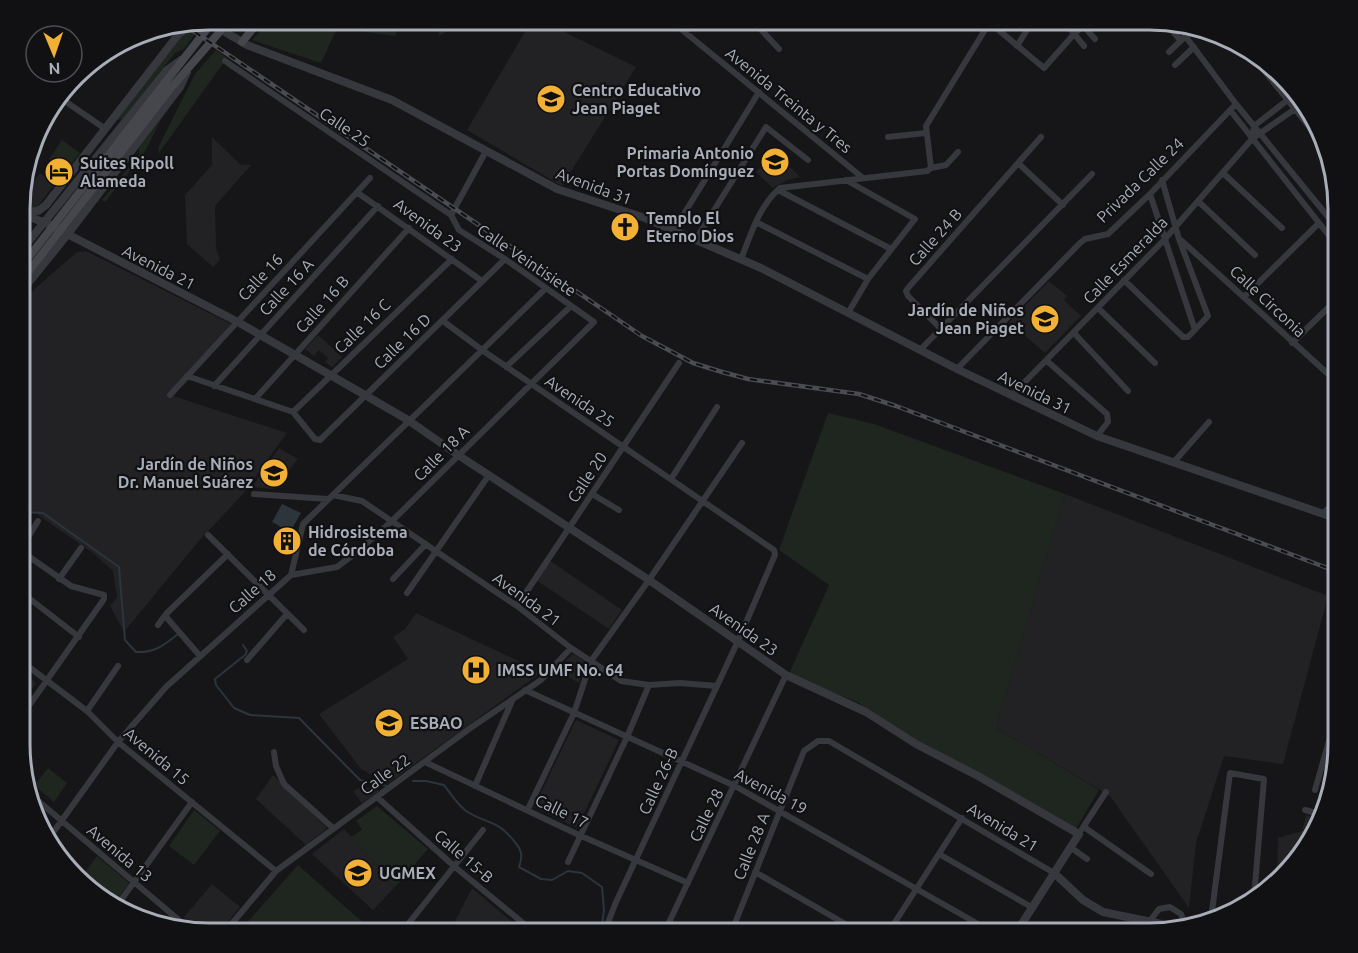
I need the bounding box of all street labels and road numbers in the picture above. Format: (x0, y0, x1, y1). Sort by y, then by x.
street label: Avenida Treinta y Tres (722, 44, 856, 156)
street label: Calle 25 (316, 104, 374, 150)
street label: Privada Calle 24 (1093, 134, 1187, 226)
street label: Avenida 31 (554, 164, 634, 208)
street label: Avenida 23 (391, 194, 465, 256)
street label: Calle 24 B (905, 205, 965, 269)
street label: Calle Esmeralda (1079, 213, 1171, 307)
street label: Calle Veintisiete (474, 220, 580, 300)
street label: Avenida 21 (120, 241, 198, 293)
street label: Calle 16 (234, 250, 286, 304)
street label: Calle 16 A (255, 254, 317, 319)
street label: Calle Circonia (1227, 261, 1309, 341)
street label: Calle 16 B (292, 272, 352, 336)
street label: Calle 16 C (330, 295, 394, 357)
street label: Calle 16 D (370, 310, 434, 372)
street label: Avenida 31 (995, 367, 1075, 417)
street label: Avenida 25 (542, 371, 618, 431)
street label: Calle 18 A (410, 421, 473, 484)
street label: Calle 20 (564, 448, 610, 506)
street label: Calle 18 (225, 565, 279, 617)
street label: Avenida 21 (490, 568, 564, 630)
street label: Avenida 23 (706, 599, 782, 659)
street label: Avenida 15 (121, 724, 193, 788)
street label: Calle 26-B (635, 745, 681, 817)
street label: Calle 22 (357, 750, 413, 798)
street label: Avenida 19 (732, 764, 810, 818)
street label: Calle 28 (685, 785, 727, 845)
street label: Calle 17 (532, 790, 592, 832)
street label: Avenida 21 (964, 799, 1042, 855)
street label: Calle 28 A (729, 809, 773, 882)
street label: Avenida 13 (84, 821, 156, 885)
street label: Calle 15-B (431, 826, 497, 886)

